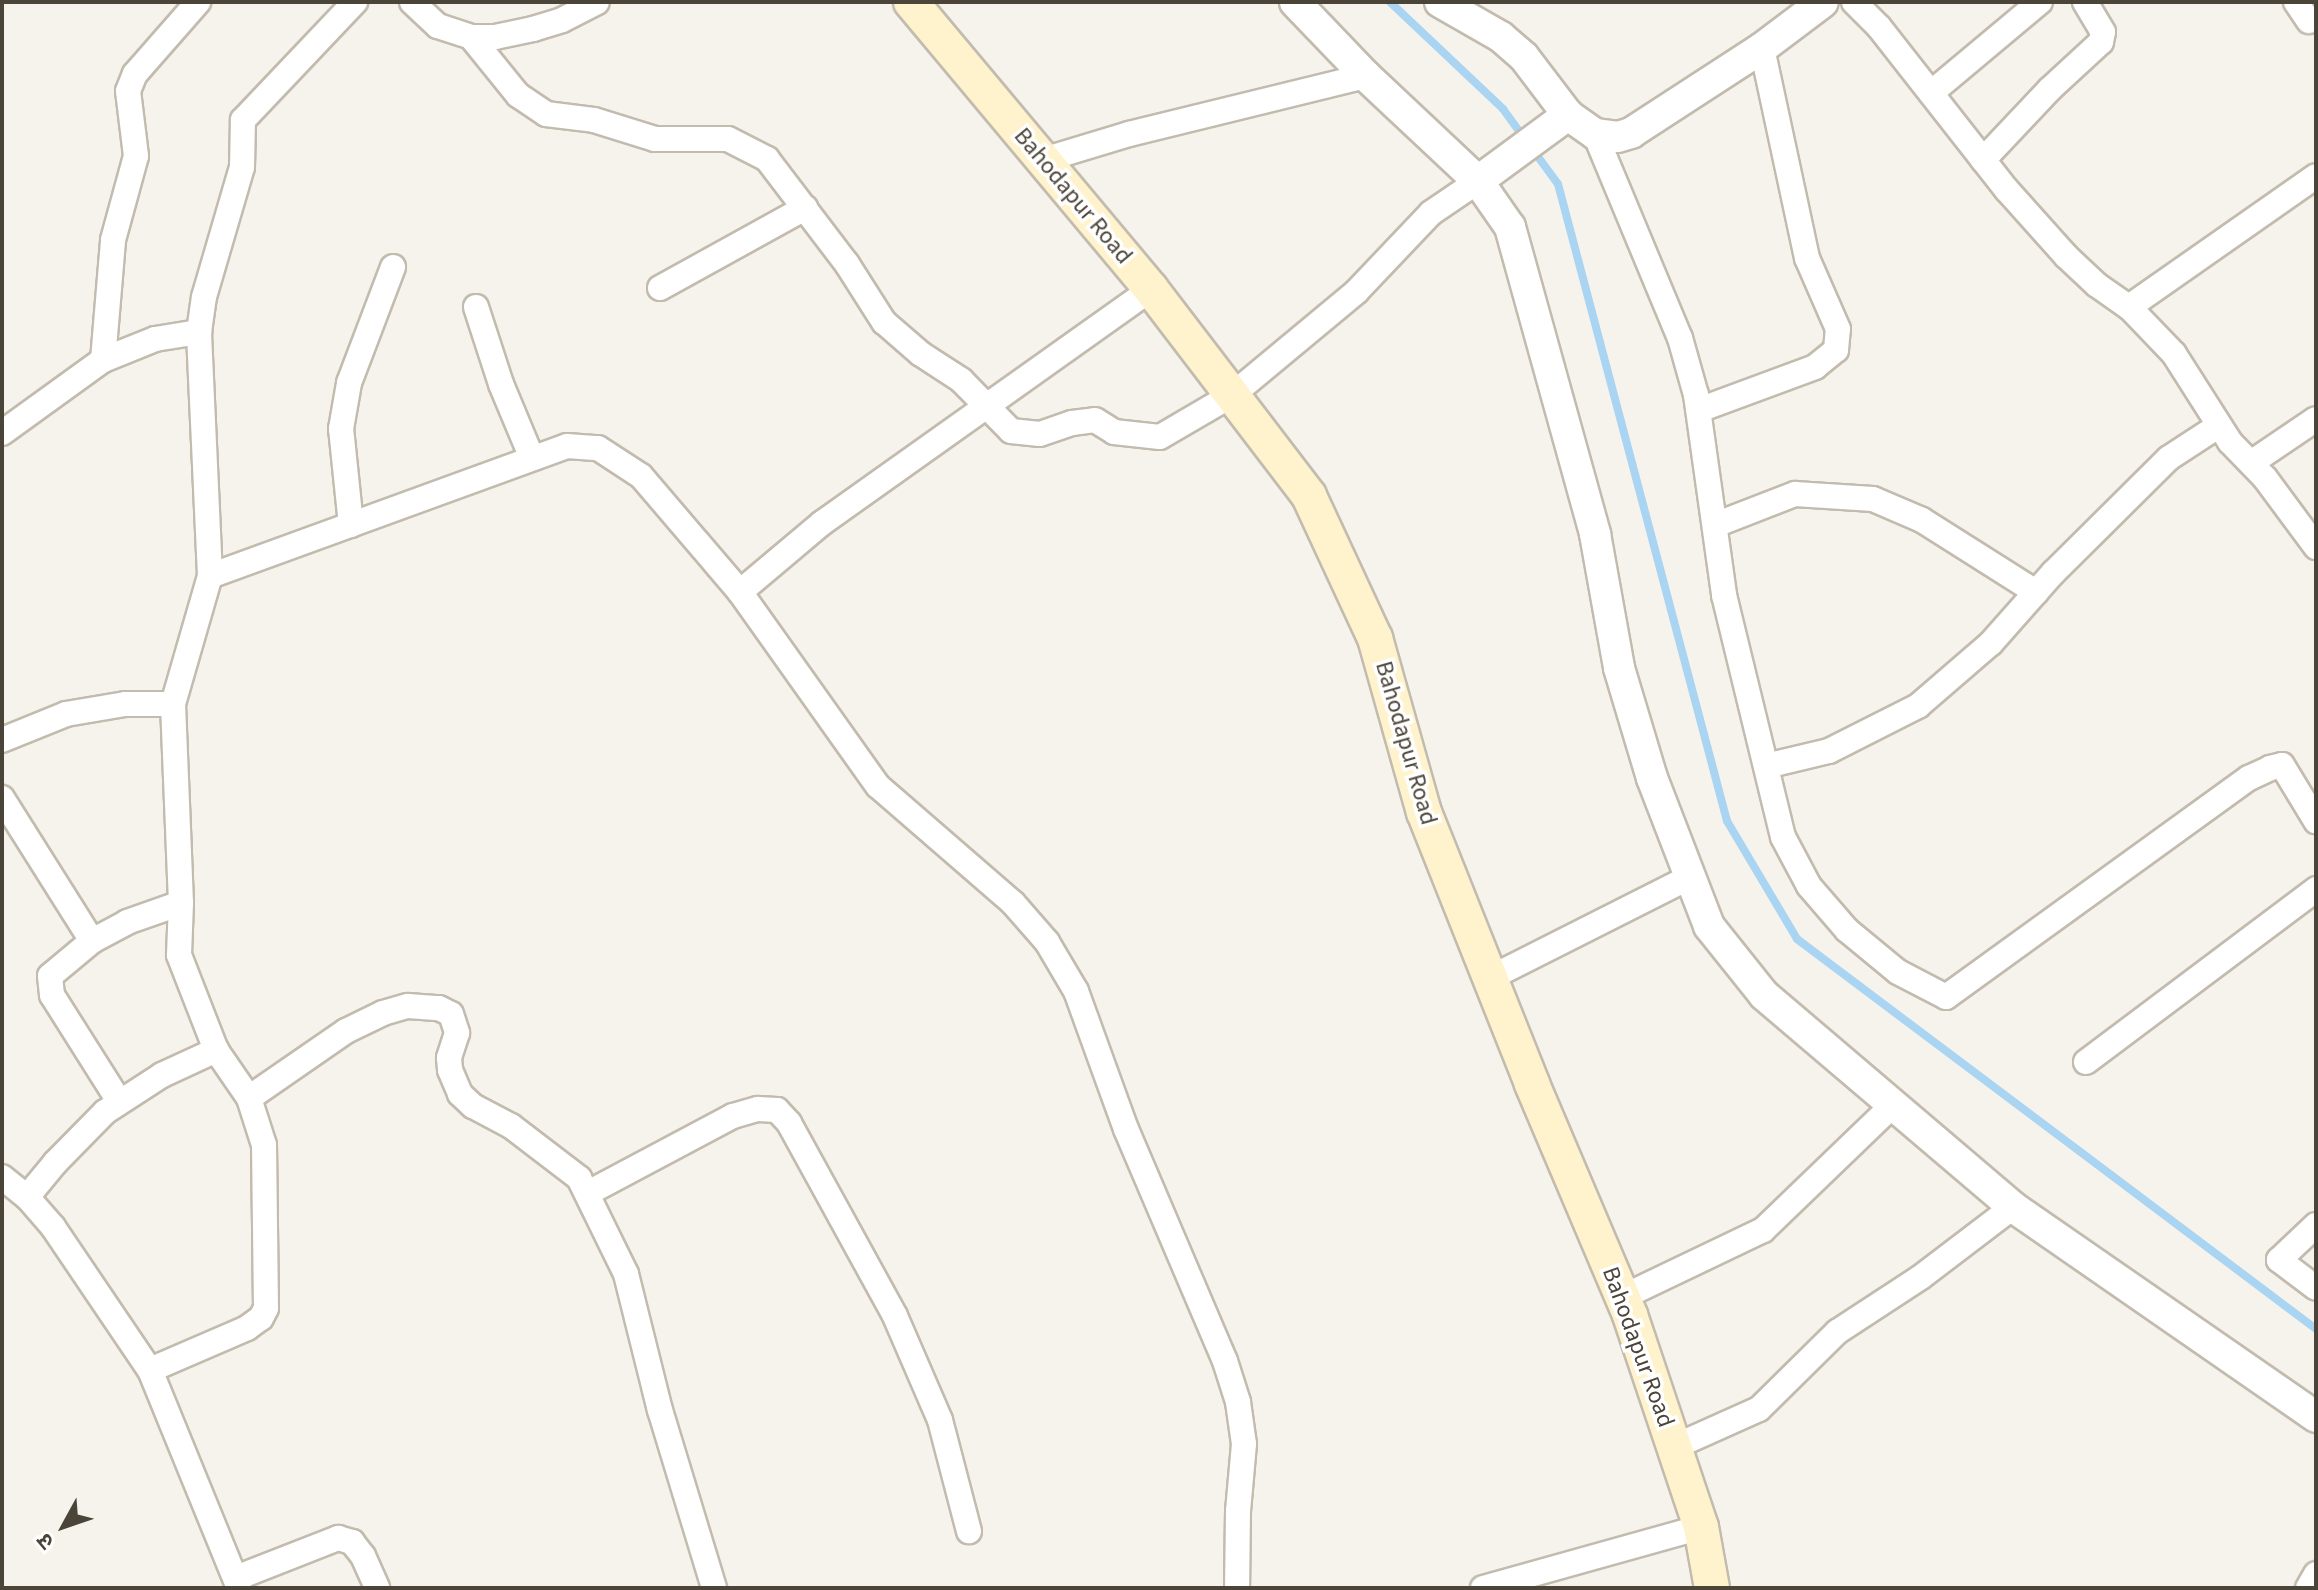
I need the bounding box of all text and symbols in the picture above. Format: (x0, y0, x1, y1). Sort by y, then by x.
street label: Bahodapur Road (1008, 122, 1138, 270)
street label: Bahodapur Road (1369, 658, 1443, 828)
street label: Bahodapur Road (1596, 1263, 1680, 1431)
north arrow (24, 1486, 104, 1566)
text: उ (29, 1526, 62, 1557)

